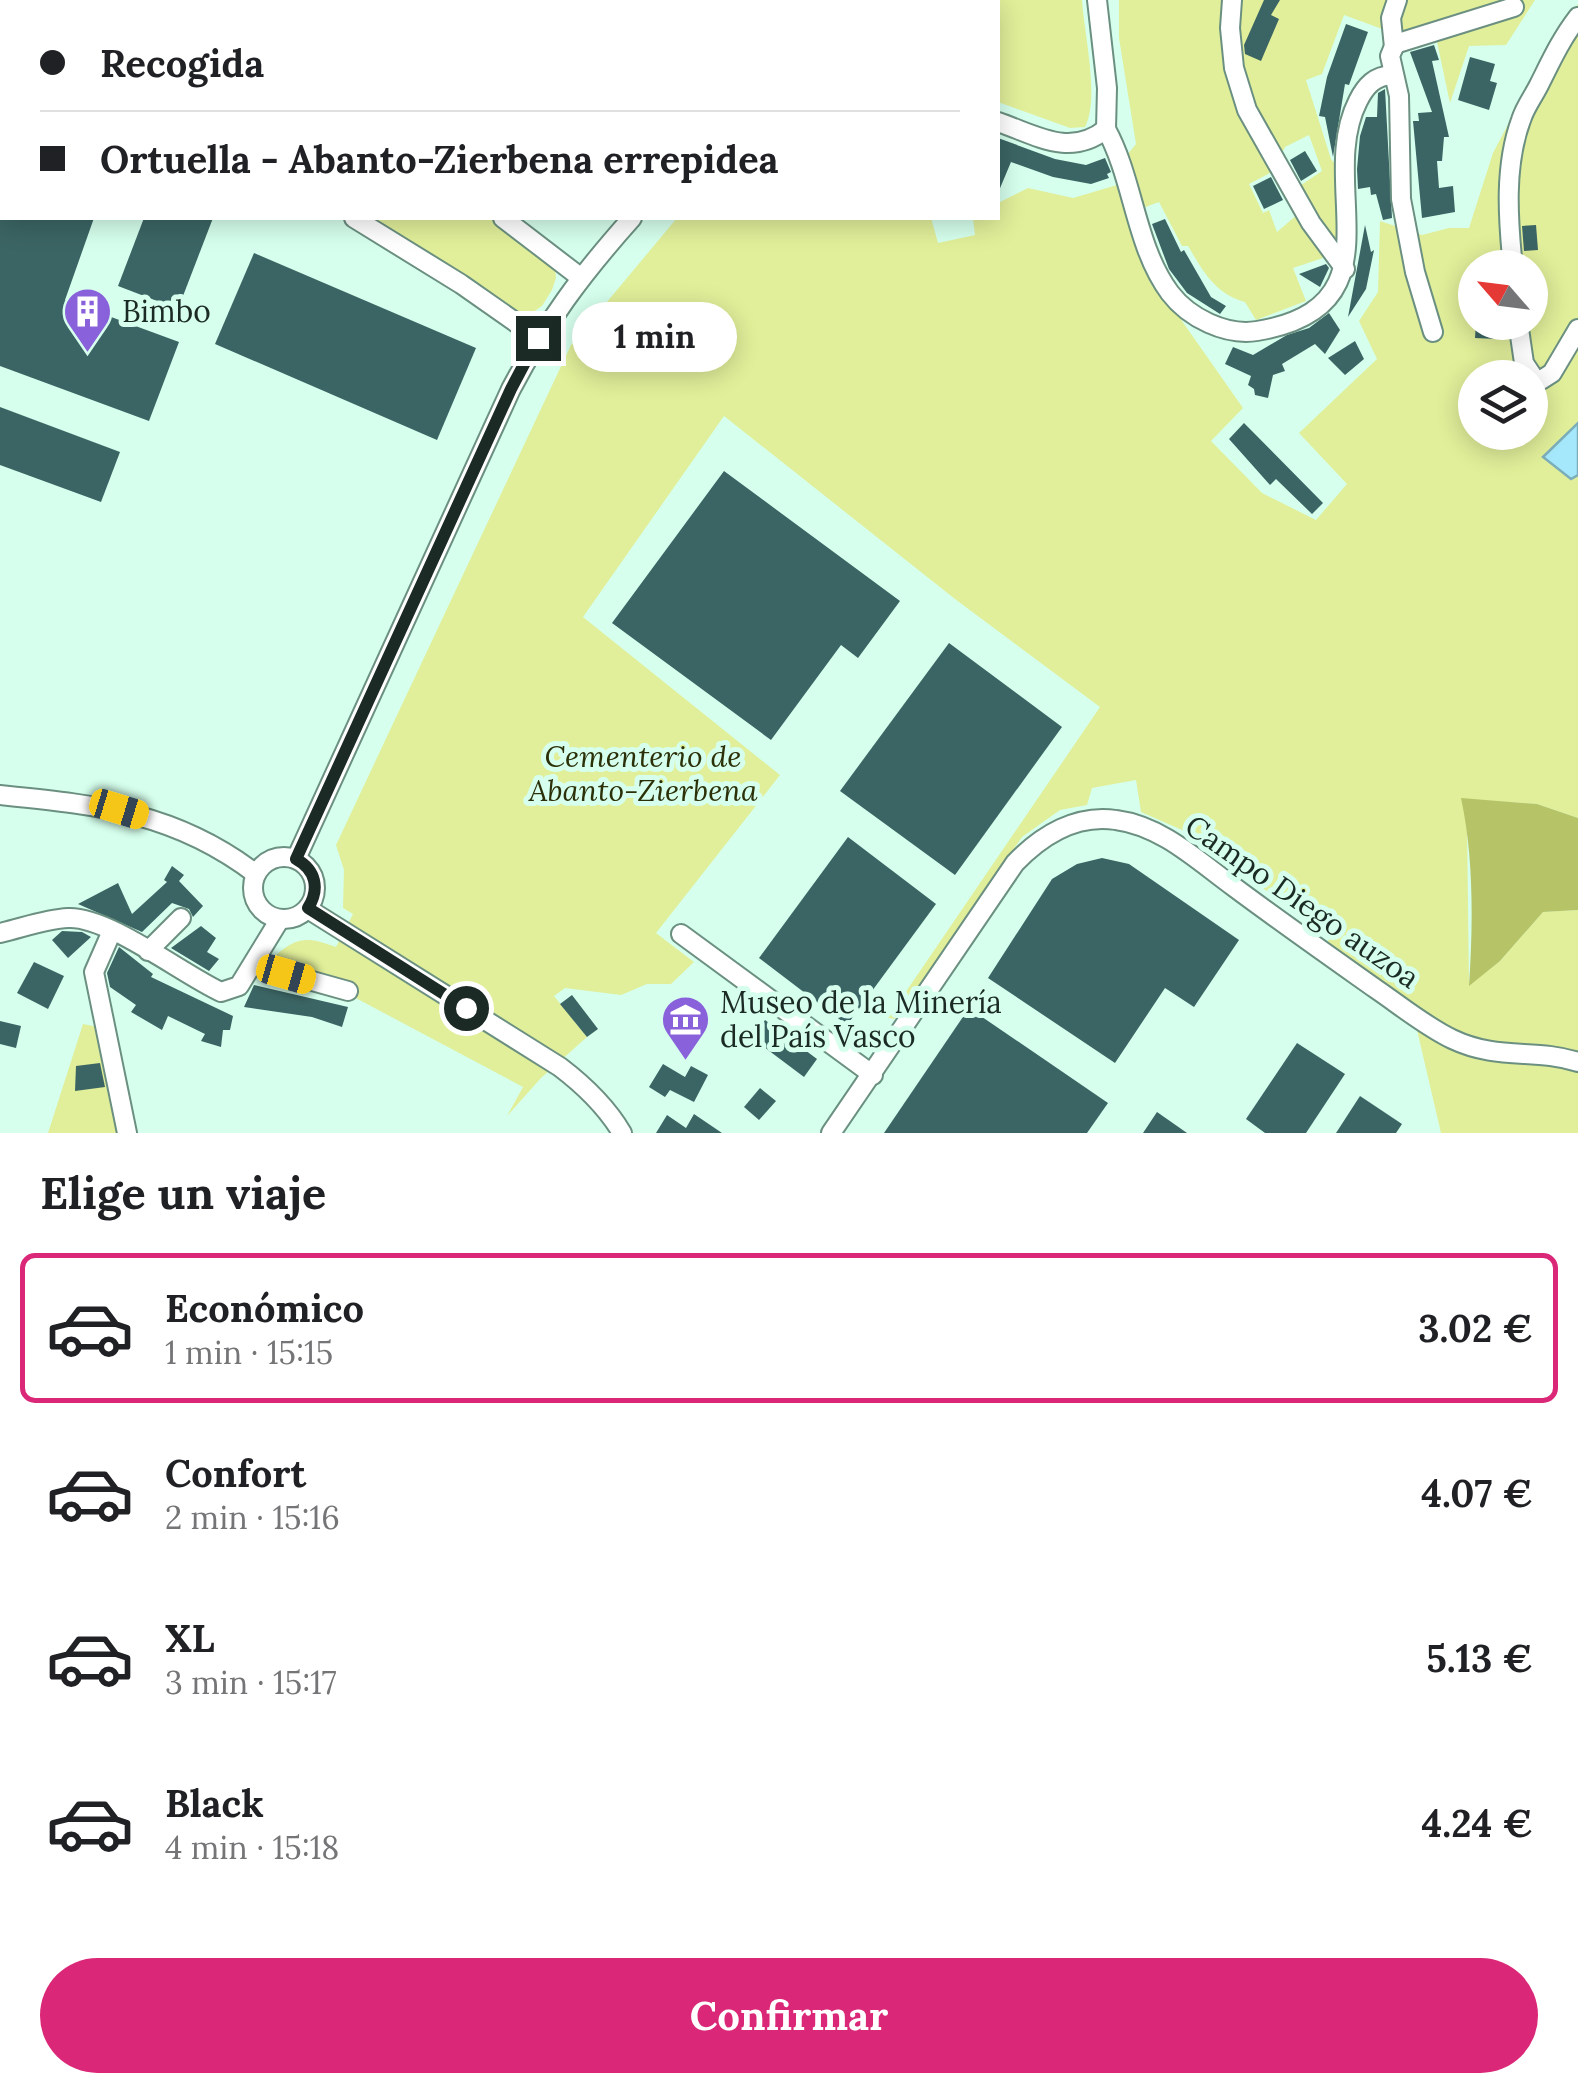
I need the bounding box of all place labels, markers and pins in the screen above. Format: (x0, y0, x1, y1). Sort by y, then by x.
building icon: Bimbo (61, 286, 113, 354)
place label: Bimbo (122, 292, 211, 330)
place label: Museo de la Minería del País Vasco (720, 983, 1002, 1055)
museum icon: Museo de la Minería del País Vasco (659, 994, 711, 1062)

